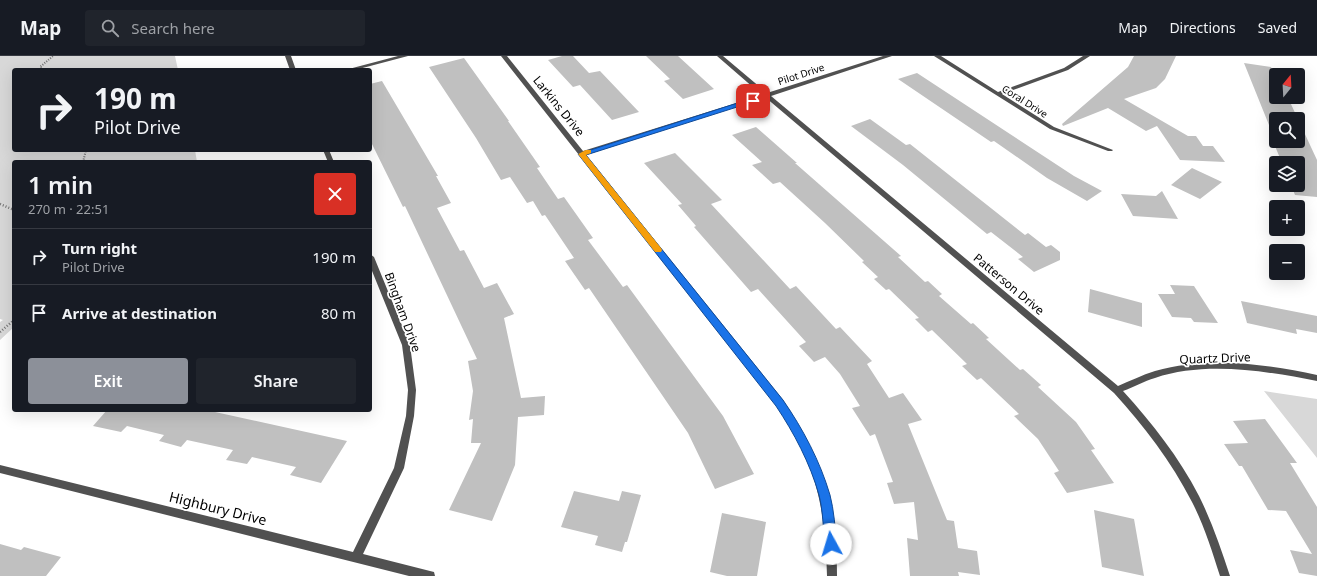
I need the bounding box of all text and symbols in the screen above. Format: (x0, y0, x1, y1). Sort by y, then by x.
search box (85, 10, 365, 46)
text: Map (20, 15, 61, 41)
icon: search (99, 17, 121, 39)
text: Search here (131, 18, 215, 38)
text: Map (1118, 18, 1147, 37)
text: Directions (1169, 18, 1236, 37)
text: Saved (1258, 18, 1297, 37)
street label: Pilot Drive (776, 60, 826, 88)
north arrow (1269, 68, 1305, 104)
map controls (1269, 68, 1305, 280)
street label: Larkins Drive (529, 72, 589, 140)
text: 190 m (94, 79, 177, 117)
street label: Coral Drive (999, 81, 1051, 121)
icon: right (28, 84, 80, 136)
pin (736, 84, 770, 118)
icon: arrive (742, 90, 764, 112)
button: search (1269, 112, 1305, 148)
text: Pilot Drive (94, 115, 181, 139)
button: layers (1269, 156, 1305, 192)
text: 1 min (28, 168, 93, 201)
button: close (314, 173, 356, 215)
text: 270 m · 22:51 (28, 200, 109, 218)
button: + (1269, 200, 1305, 236)
text: Turn right (62, 238, 137, 258)
button: − (1269, 244, 1305, 280)
icon: right (28, 246, 50, 268)
text: 190 m (312, 247, 356, 267)
street label: Patterson Drive (970, 249, 1048, 319)
text: Pilot Drive (62, 258, 125, 276)
street label: Bingham Drive (381, 270, 425, 355)
icon: arrive (28, 302, 50, 324)
text: Arrive at destination (62, 303, 217, 323)
text: 80 m (321, 303, 356, 323)
street label: Quartz Drive (1179, 348, 1251, 368)
button: Exit (28, 358, 188, 404)
button: Share (196, 358, 356, 404)
street label: Highbury Drive (167, 487, 269, 529)
position arrow (810, 523, 852, 565)

